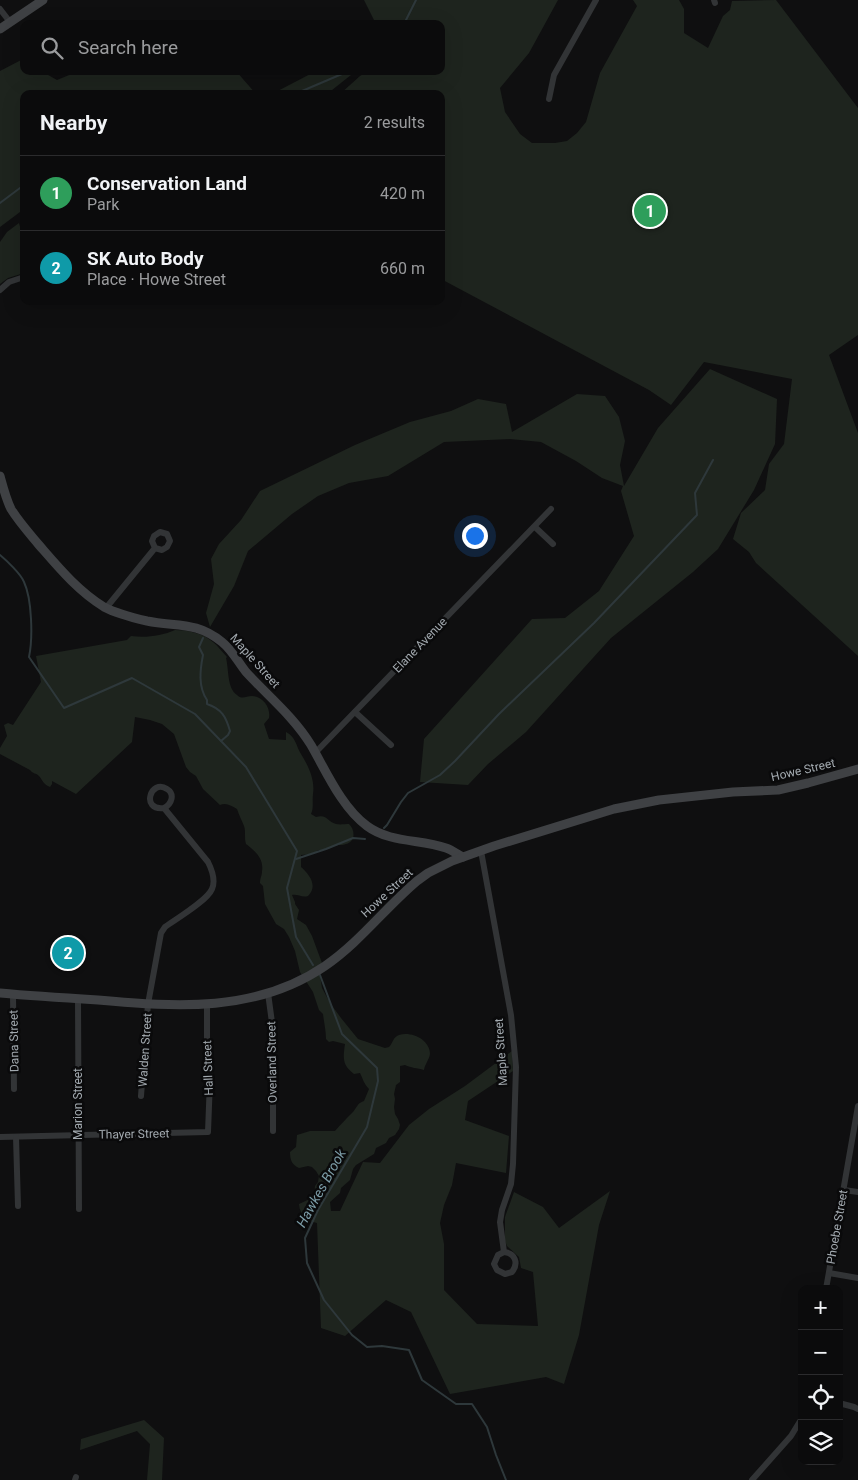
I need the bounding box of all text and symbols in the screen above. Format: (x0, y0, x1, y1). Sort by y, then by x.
search box (20, 20, 445, 75)
icon: search (38, 34, 66, 62)
text: Search here (78, 36, 178, 59)
text: Nearby (40, 111, 107, 135)
text: 2 results (364, 113, 425, 132)
text: Conservation Land (87, 172, 247, 195)
text: 1 (51, 184, 61, 203)
text: 420 m (380, 184, 425, 203)
pin: 1 (634, 192, 666, 230)
text: Park (87, 195, 119, 214)
text: SK Auto Body (87, 247, 204, 270)
text: 2 (51, 259, 61, 278)
text: 660 m (380, 259, 425, 278)
text: Place · Howe Street (87, 270, 226, 289)
your location (462, 523, 488, 549)
street label: Elane Avenue (390, 614, 450, 676)
street label: Maple Street (227, 631, 283, 691)
street label: Howe Street (770, 756, 837, 784)
street label: Howe Street (358, 866, 416, 920)
pin: 2 (52, 934, 84, 972)
street label: Dana Street (6, 1010, 22, 1072)
street label: Walden Street (135, 1012, 155, 1088)
street label: Maple Street (492, 1018, 510, 1086)
street label: Overland Street (264, 1021, 280, 1103)
street label: Hall Street (200, 1040, 216, 1096)
street label: Marion Street (71, 1068, 85, 1140)
street label: Thayer Street (98, 1126, 170, 1142)
water label: Hawkes Brook (293, 1145, 350, 1230)
street label: Phoebe Street (824, 1189, 850, 1265)
map controls (798, 1285, 843, 1465)
button: + (798, 1285, 843, 1330)
button: − (798, 1330, 843, 1375)
button: locate (798, 1375, 843, 1420)
button: layers (798, 1420, 843, 1465)

